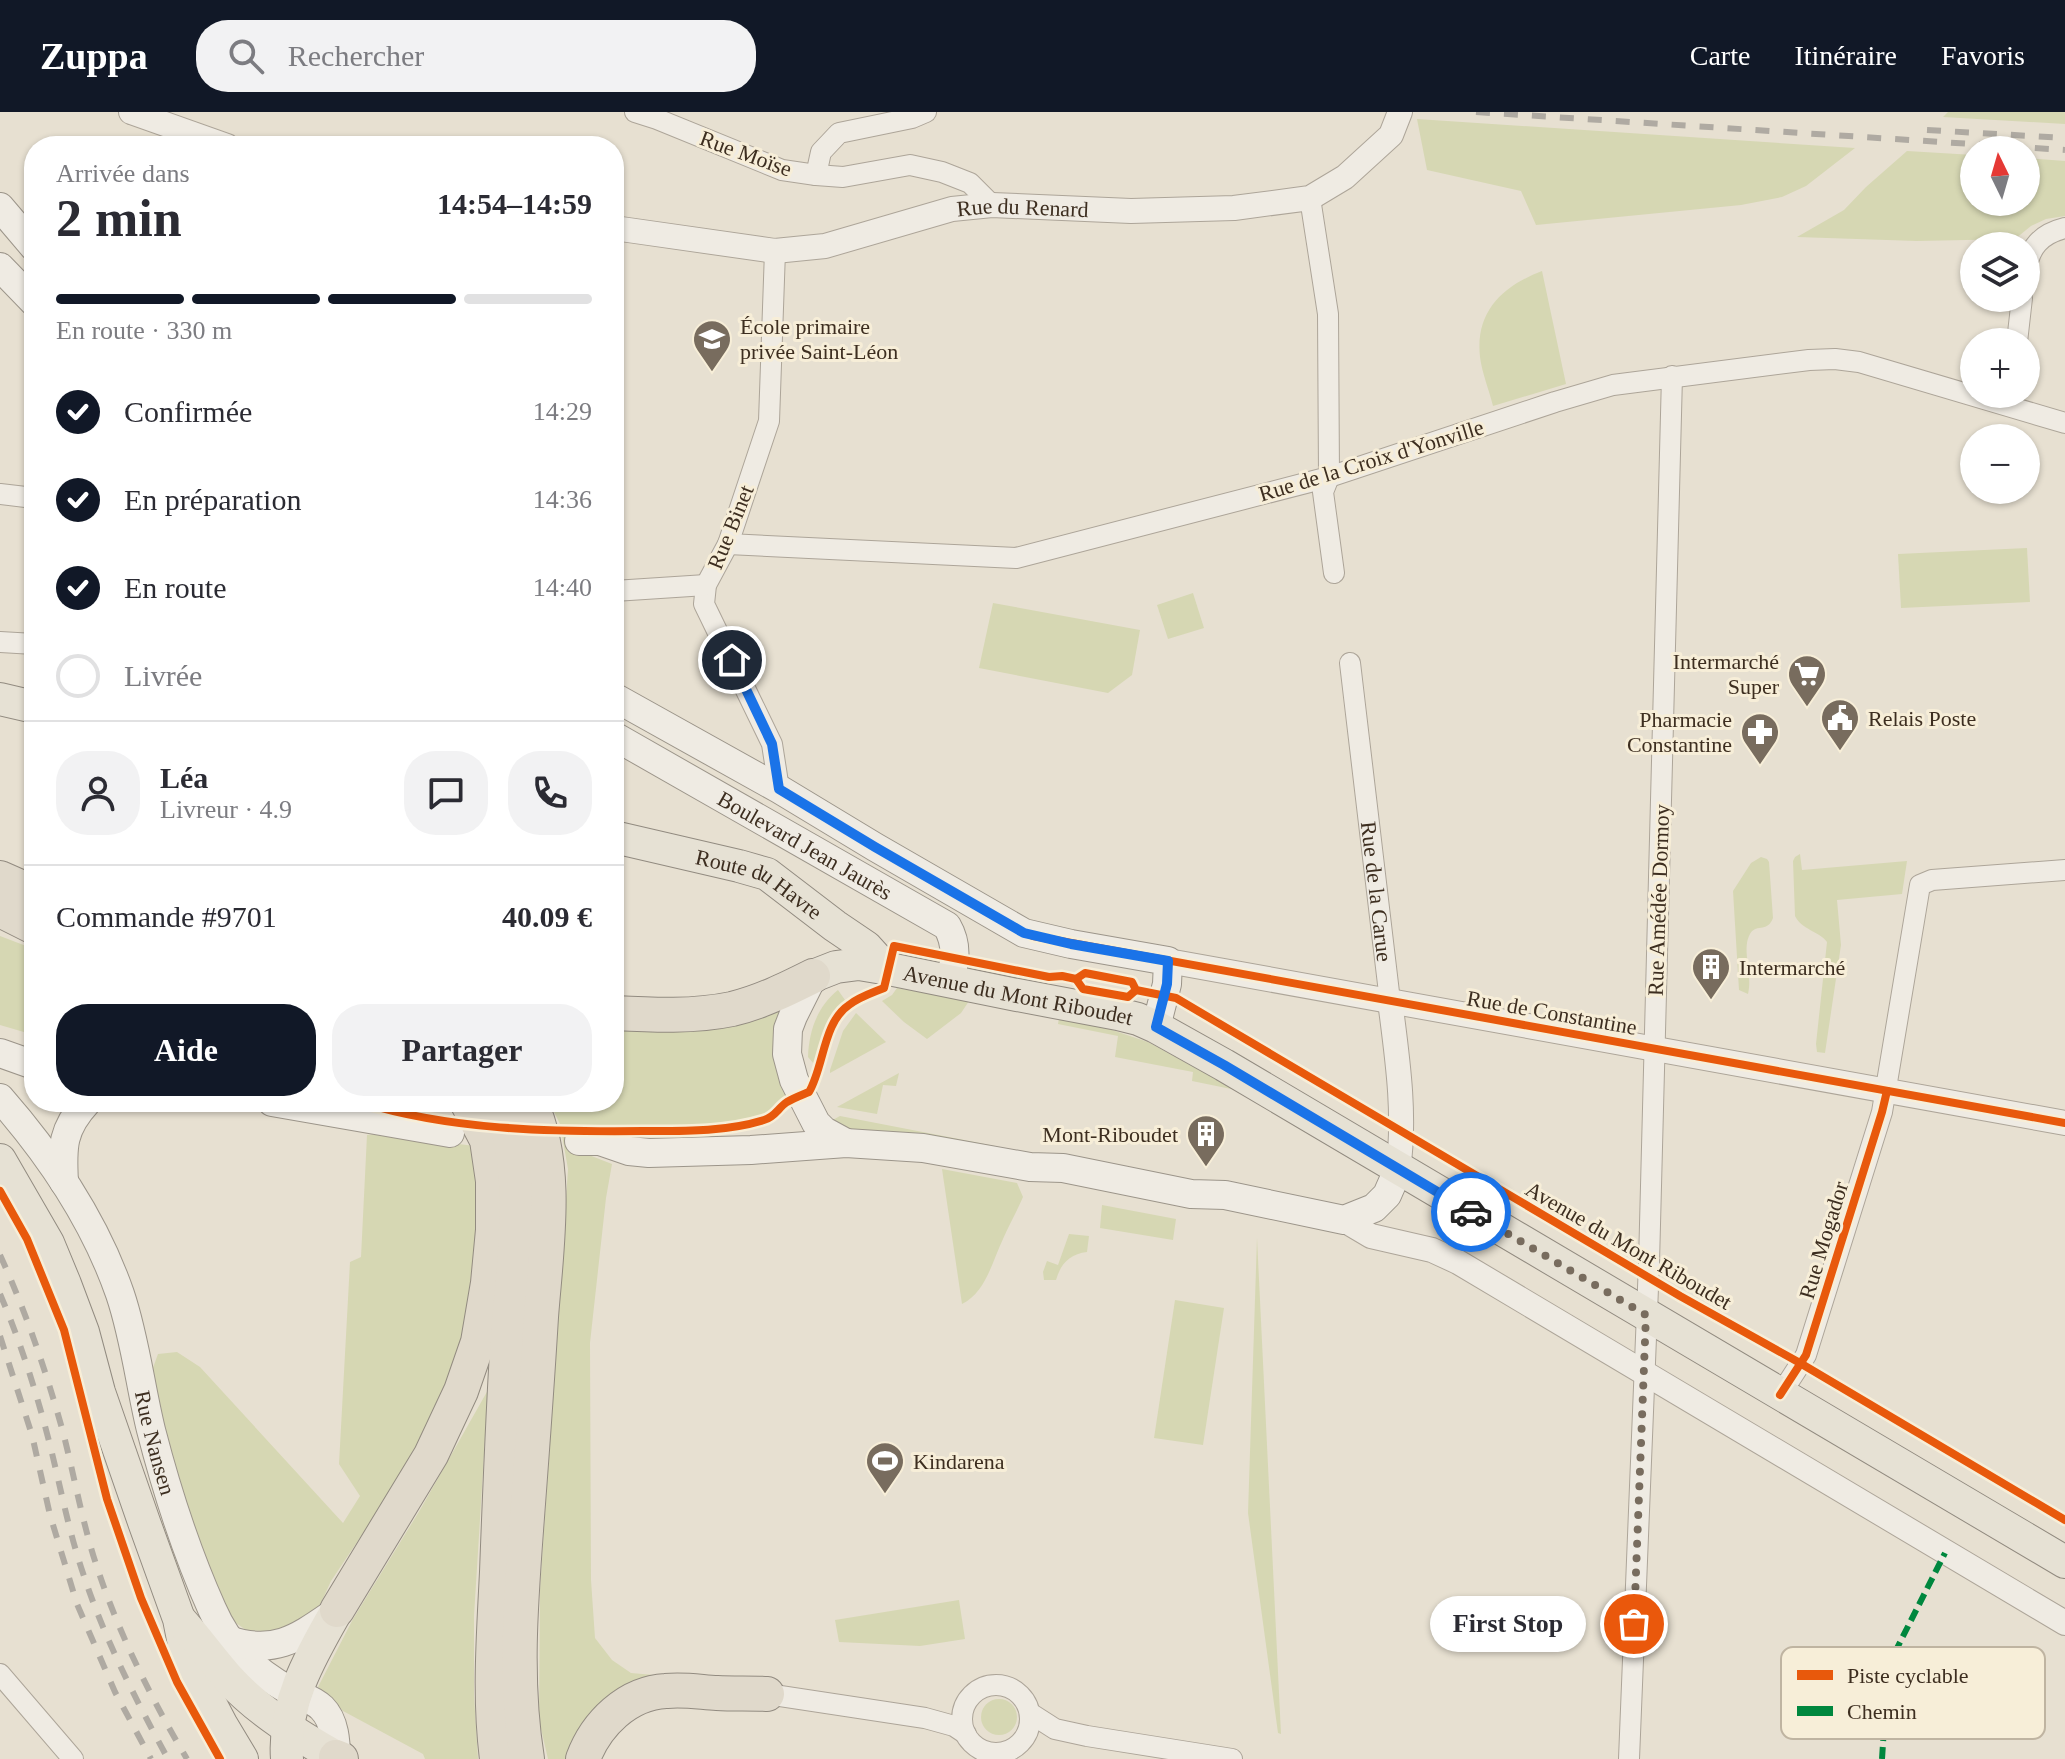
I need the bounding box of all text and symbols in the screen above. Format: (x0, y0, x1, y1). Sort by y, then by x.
search box (196, 20, 756, 92)
icon: search (224, 34, 268, 78)
text: Zuppa (40, 35, 148, 77)
text: Rechercher (288, 39, 424, 72)
text: Carte (1690, 40, 1750, 71)
text: Itinéraire (1794, 40, 1897, 71)
text: Favoris (1941, 40, 2025, 71)
street label: Rue Moïse (696, 125, 795, 182)
north arrow (1960, 136, 2040, 216)
map controls (1960, 136, 2040, 504)
text: Arrivée dans (56, 159, 190, 188)
text: 14:54–14:59 (437, 187, 592, 220)
text: 2 min (56, 190, 182, 247)
street label: Rue du Renard (956, 193, 1089, 222)
button: layers (1960, 232, 2040, 312)
place label: École primaire privée Saint-Léon (740, 314, 898, 364)
text: En route · 330 m (56, 316, 232, 345)
school or university icon: École primaire privée Saint-Léon (691, 318, 733, 373)
button: + (1960, 328, 2040, 408)
icon: check (56, 390, 100, 434)
text: Confirmée (124, 395, 252, 428)
text: 14:29 (533, 397, 592, 426)
street label: Rue de la Croix d'Yonville (1256, 414, 1487, 507)
button: − (1960, 424, 2040, 504)
icon: check (56, 478, 100, 522)
street label: Rue Binet (702, 481, 759, 573)
text: En préparation (124, 483, 301, 516)
text: 14:36 (533, 485, 592, 514)
icon: check (56, 566, 100, 610)
text: En route (124, 571, 226, 604)
text: 14:40 (533, 573, 592, 602)
pin (698, 626, 766, 694)
icon: home (710, 638, 754, 682)
place label: Intermarché Super (1673, 649, 1780, 699)
supermarket icon: Intermarché Super (1786, 653, 1828, 708)
text: Livrée (124, 659, 202, 692)
public building icon: Relais Poste (1819, 697, 1861, 752)
place label: Relais Poste (1868, 706, 1976, 731)
place label: Pharmacie Constantine (1627, 707, 1732, 757)
pharmacy icon: Pharmacie Constantine (1739, 711, 1781, 766)
button: person (56, 751, 140, 835)
button: chat (404, 751, 488, 835)
button: phone (508, 751, 592, 835)
text: Léa (160, 761, 208, 794)
street label: Boulevard Jean Jaurès (713, 786, 896, 905)
text: Livreur · 4.9 (160, 795, 292, 824)
street label: Rue Amédée Dormoy (1643, 804, 1674, 996)
street label: Rue de la Carue (1356, 820, 1397, 963)
street label: Route du Havre (693, 844, 827, 925)
text: Commande #9701 (56, 900, 277, 933)
text: 40.09 € (502, 900, 592, 933)
building icon: Intermarché (1690, 946, 1732, 1001)
place label: Intermarché (1739, 955, 1845, 980)
street label: Avenue du Mont Riboudet (901, 960, 1136, 1030)
street label: Rue de Constantine (1465, 985, 1639, 1040)
button: Aide (56, 1004, 316, 1096)
button: Partager (332, 1004, 592, 1096)
building icon: Mont-Riboudet (1185, 1113, 1227, 1168)
place label: Mont-Riboudet (1042, 1122, 1178, 1147)
courier (1431, 1172, 1511, 1252)
street label: Avenue du Mont Riboudet (1521, 1176, 1736, 1315)
street label: Rue Mogador (1794, 1178, 1853, 1302)
icon: car (1449, 1190, 1493, 1234)
street label: Rue Nansen (130, 1388, 181, 1498)
sports icon: Kindarena (864, 1440, 906, 1495)
place label: Kindarena (913, 1449, 1005, 1474)
pin (1600, 1590, 1668, 1658)
callout: First Stop (1430, 1596, 1586, 1652)
icon: bag (1612, 1602, 1656, 1646)
text: First Stop (1453, 1609, 1563, 1638)
legend (1781, 1647, 2045, 1739)
text: Piste cyclable (1847, 1663, 1969, 1688)
text: Chemin (1847, 1699, 1917, 1724)

